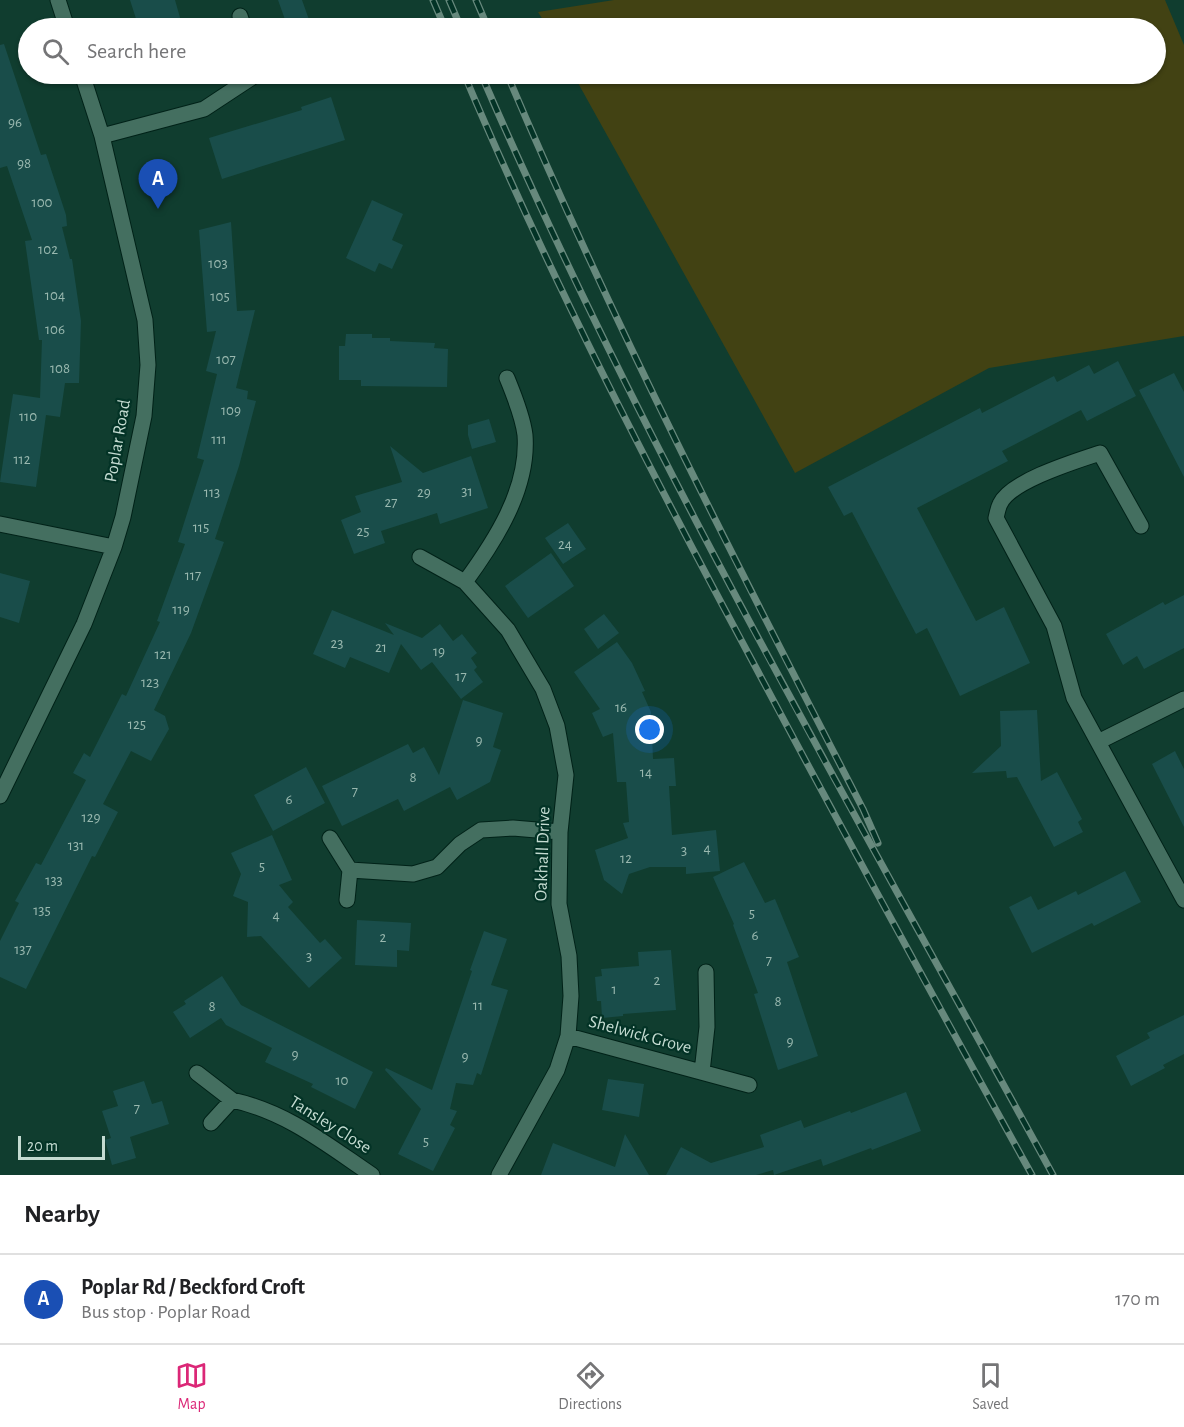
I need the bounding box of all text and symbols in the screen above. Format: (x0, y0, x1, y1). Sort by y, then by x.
search box (18, 18, 1166, 84)
icon: search (39, 35, 72, 68)
text: Search here (87, 40, 186, 62)
house number: 96 (8, 115, 22, 130)
house number: 98 (17, 156, 31, 171)
pin: A (138, 160, 178, 209)
house number: 100 (31, 195, 53, 210)
house number: 102 (38, 242, 58, 257)
house number: 103 (208, 256, 228, 271)
house number: 104 (45, 288, 65, 303)
house number: 105 (210, 289, 230, 304)
house number: 106 (45, 322, 65, 337)
house number: 107 (216, 352, 236, 367)
house number: 108 (50, 361, 70, 376)
street label: Poplar Road (102, 398, 134, 484)
house number: 109 (221, 403, 241, 418)
house number: 110 (19, 409, 37, 424)
house number: 111 (211, 432, 227, 447)
house number: 112 (13, 452, 31, 467)
house number: 31 (461, 484, 473, 499)
house number: 113 (204, 485, 220, 500)
house number: 29 (417, 485, 431, 500)
house number: 27 (384, 495, 398, 510)
house number: 115 (193, 520, 209, 535)
house number: 25 (356, 524, 370, 539)
house number: 24 (558, 537, 572, 552)
house number: 117 (185, 568, 201, 583)
house number: 119 (172, 602, 190, 617)
house number: 23 (330, 636, 344, 651)
house number: 21 (375, 640, 387, 655)
house number: 19 (433, 644, 445, 659)
house number: 121 (154, 647, 172, 662)
house number: 17 (455, 669, 467, 684)
house number: 123 (141, 675, 159, 690)
house number: 16 (615, 700, 627, 715)
your location (635, 715, 664, 744)
house number: 125 (128, 717, 146, 732)
house number: 9 (475, 733, 483, 748)
house number: 14 (640, 765, 652, 780)
house number: 8 (409, 770, 417, 785)
house number: 7 (352, 784, 358, 799)
house number: 6 (285, 792, 293, 807)
street label: Oakhall Drive (532, 806, 554, 902)
house number: 129 (81, 810, 101, 825)
house number: 131 (68, 838, 84, 853)
house number: 4 (703, 841, 711, 856)
house number: 3 (681, 843, 687, 858)
house number: 12 (620, 851, 632, 866)
house number: 5 (259, 859, 265, 874)
house number: 133 (45, 873, 63, 888)
house number: 135 (33, 903, 51, 918)
house number: 5 (749, 906, 755, 921)
house number: 4 (272, 908, 280, 923)
house number: 6 (751, 928, 759, 943)
house number: 2 (380, 930, 387, 945)
house number: 137 (14, 942, 32, 957)
house number: 3 (306, 949, 312, 964)
house number: 7 (766, 953, 772, 968)
house number: 2 (654, 973, 661, 988)
house number: 1 (611, 982, 617, 997)
house number: 8 (774, 994, 782, 1009)
house number: 11 (473, 998, 483, 1013)
house number: 8 (208, 999, 216, 1014)
street label: Shelwick Grove (587, 1013, 693, 1057)
house number: 9 (786, 1034, 794, 1049)
house number: 9 (291, 1047, 299, 1062)
house number: 9 (461, 1049, 469, 1064)
house number: 10 (335, 1073, 349, 1088)
street label: Tansley Close (286, 1093, 374, 1157)
house number: 7 (134, 1101, 140, 1116)
scale bar (18, 1133, 105, 1160)
house number: 5 (423, 1134, 429, 1149)
text: 20 m (27, 1138, 58, 1154)
text: Nearby (24, 1201, 100, 1227)
text: Poplar Rd / Beckford Croft (81, 1276, 305, 1298)
text: A (38, 1289, 50, 1309)
text: 170 m (1115, 1289, 1160, 1309)
text: Bus stop · Poplar Road (81, 1302, 250, 1322)
tab: Map (175, 1359, 208, 1414)
tab: Directions (558, 1359, 622, 1414)
tab: Saved (972, 1359, 1009, 1414)

